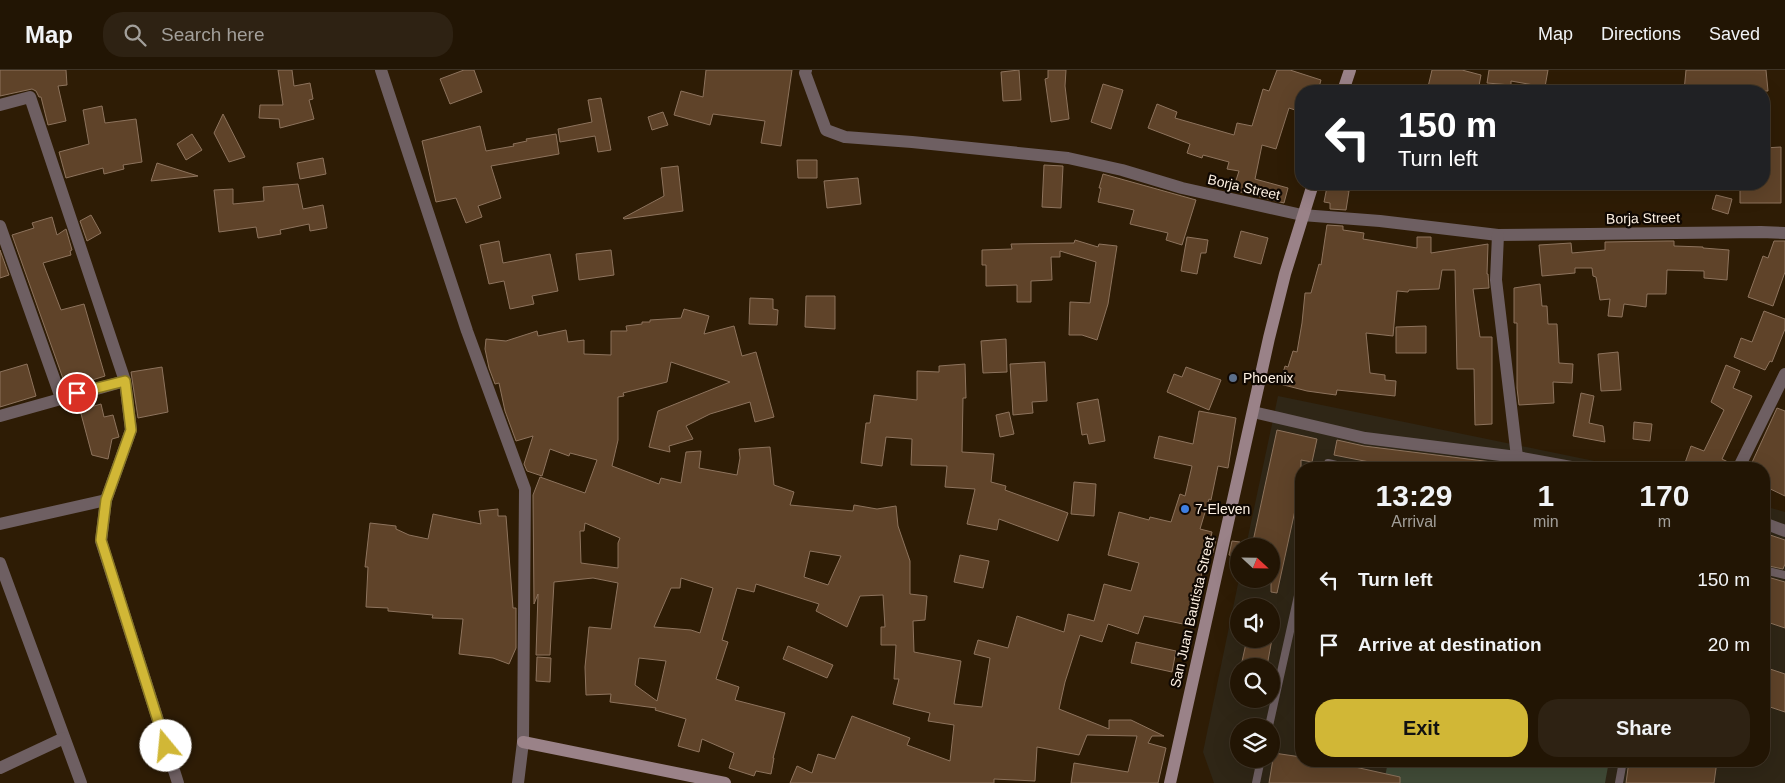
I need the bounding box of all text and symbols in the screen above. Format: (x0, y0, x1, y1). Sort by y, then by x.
search box (103, 12, 453, 57)
text: Map (25, 21, 73, 48)
icon: search (121, 21, 149, 49)
text: Search here (161, 24, 265, 45)
text: Map (1538, 24, 1573, 44)
text: Directions (1601, 24, 1681, 44)
text: Saved (1709, 24, 1760, 44)
icon: left (1315, 105, 1380, 170)
text: 150 m (1398, 105, 1497, 144)
text: Turn left (1398, 146, 1478, 171)
street label: Borja Street (1206, 171, 1282, 203)
street label: Borja Street (1606, 209, 1680, 227)
place label: Phoenix (1243, 370, 1294, 386)
pin (56, 372, 98, 414)
marker: Phoenix (1227, 372, 1239, 384)
icon: arrive (63, 379, 91, 407)
text: 13:29 (1376, 479, 1452, 512)
text: 1 (1537, 479, 1554, 512)
text: 170 (1639, 479, 1689, 512)
place label: 7-Eleven (1195, 501, 1250, 517)
marker: 7-Eleven (1179, 503, 1191, 515)
text: Arrival (1391, 513, 1437, 530)
text: min (1533, 513, 1559, 530)
text: m (1658, 513, 1671, 530)
street label: San Juan Bautista Street (1167, 535, 1217, 689)
north arrow (1230, 538, 1280, 588)
map controls (1230, 538, 1280, 768)
icon: left (1315, 566, 1343, 594)
text: Turn left (1358, 569, 1433, 590)
text: 150 m (1697, 569, 1750, 590)
button: sound (1230, 598, 1280, 648)
icon: arrive (1315, 631, 1343, 659)
text: Arrive at destination (1358, 634, 1542, 655)
text: 20 m (1708, 634, 1750, 655)
button: search (1230, 658, 1280, 708)
button: Exit (1315, 699, 1528, 757)
button: Share (1538, 699, 1750, 757)
button: layers (1230, 718, 1280, 768)
position arrow (139, 719, 191, 771)

